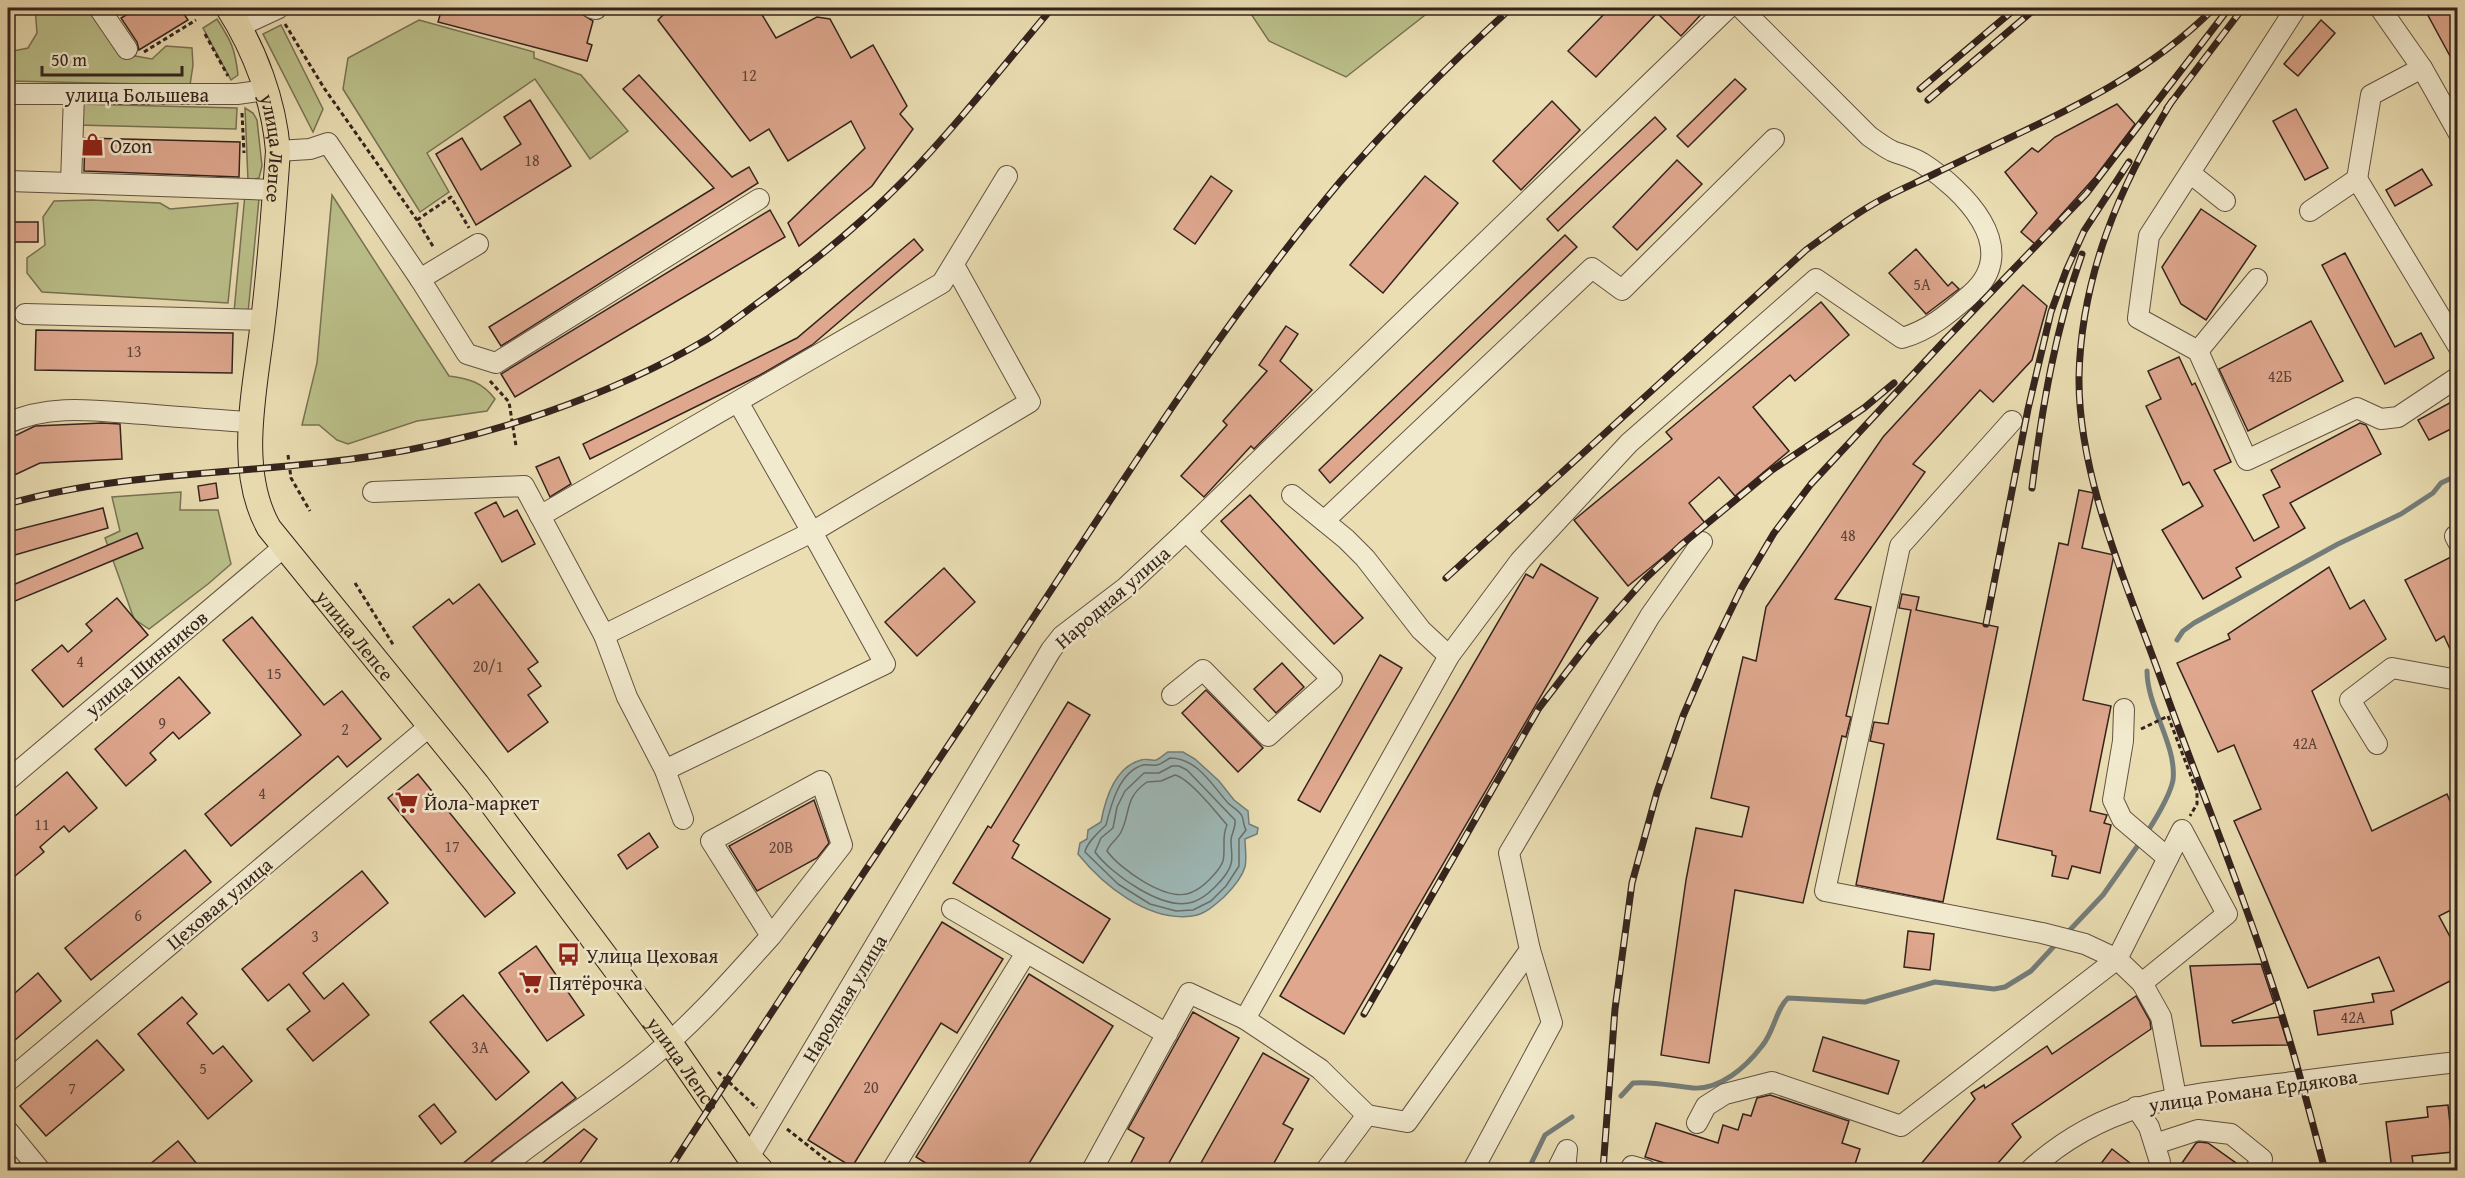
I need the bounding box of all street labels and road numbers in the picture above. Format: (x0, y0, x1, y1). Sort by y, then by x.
street label: улица Большева (64, 80, 210, 109)
street label: улица Лепсе (253, 89, 292, 204)
street label: Народная улица (1048, 538, 1176, 655)
street label: улица Лепсе (309, 582, 402, 687)
street label: улица Шинников (77, 603, 214, 724)
street label: Цеховая улица (160, 850, 279, 956)
street label: Народная улица (794, 928, 894, 1067)
street label: улица Лепсе (640, 1009, 727, 1117)
street label: улица Романа Ердякова (2146, 1061, 2360, 1119)

